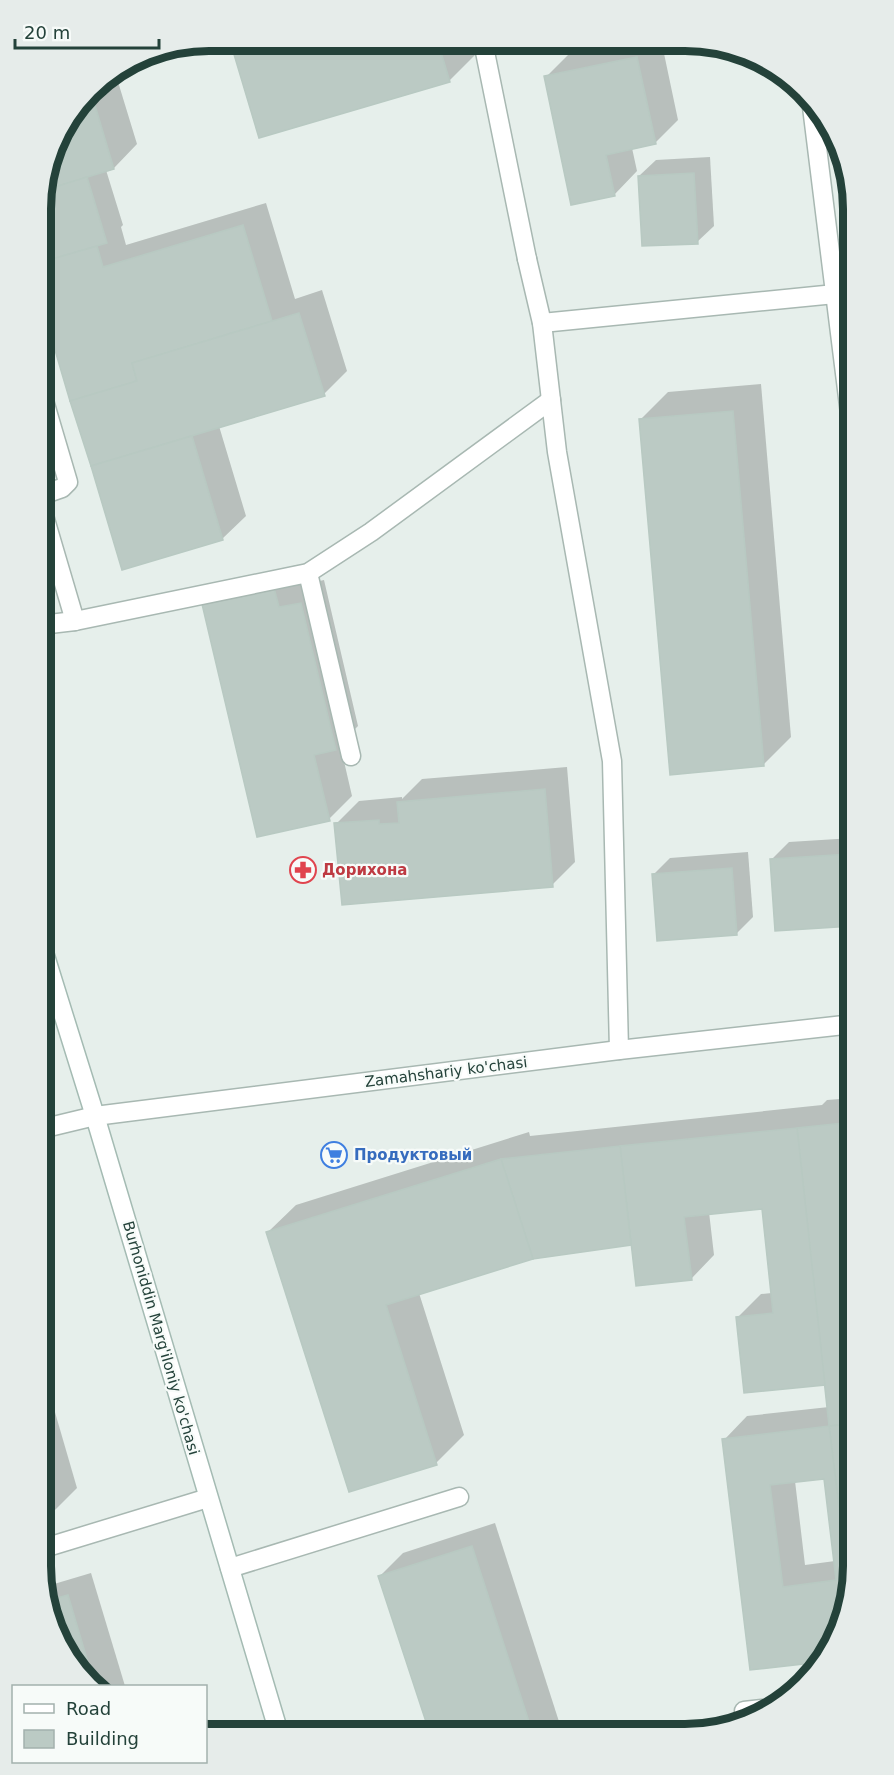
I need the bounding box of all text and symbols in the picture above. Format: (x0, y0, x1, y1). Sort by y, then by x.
scale bar (15, 12, 159, 50)
text: 20 m (24, 22, 70, 43)
pharmacy icon: Дорихона (288, 855, 318, 885)
place label: Дорихона (322, 861, 407, 879)
street label: Zamahshariy ko'chasi (364, 1053, 528, 1091)
supermarket icon: Продуктовый (319, 1140, 349, 1170)
place label: Продуктовый (354, 1146, 472, 1164)
street label: Burhoniddin Marg'iloniy ko'chasi (119, 1219, 203, 1457)
legend (12, 1685, 207, 1763)
text: Road (66, 1698, 111, 1719)
text: Building (66, 1728, 139, 1749)

